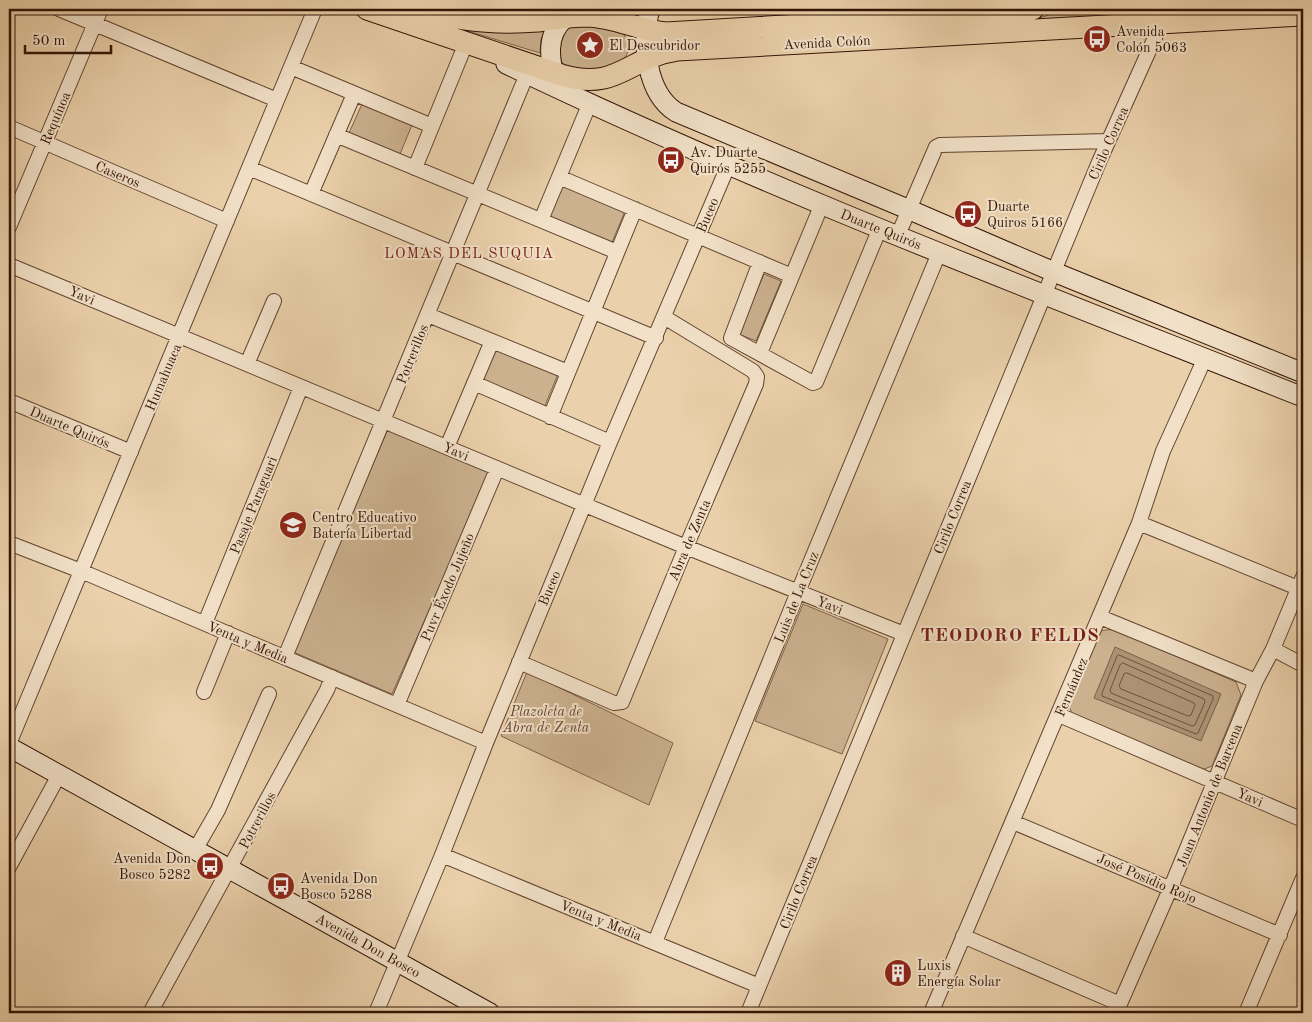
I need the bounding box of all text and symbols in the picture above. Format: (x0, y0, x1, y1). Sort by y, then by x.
scale bar (25, 22, 111, 54)
bus stop icon: Avenida Colón 5063 (1082, 24, 1112, 54)
place label: Avenida Colón 5063 (1116, 25, 1187, 55)
place icon: El Descubridor (575, 30, 605, 60)
text: 50 m (32, 34, 66, 49)
street label: Avenida Colón (783, 34, 871, 52)
place label: El Descubridor (609, 39, 700, 53)
street label: Requínoa (39, 90, 73, 147)
street label: Cirilo Correa (1087, 105, 1131, 182)
bus stop icon: Av. Duarte Quirós 5255 (656, 145, 686, 175)
place label: Av. Duarte Quirós 5255 (690, 146, 766, 176)
street label: Caseros (93, 159, 142, 191)
street label: Buceo (694, 196, 722, 235)
bus stop icon: Duarte Quiros 5166 (953, 199, 983, 229)
place label: Duarte Quiros 5166 (987, 200, 1063, 230)
street label: Duarte Quirós (838, 207, 923, 253)
district label: LOMAS DEL SUQUIA (384, 247, 554, 262)
street label: Yavi (66, 284, 97, 308)
street label: Potrerillos (395, 323, 431, 386)
street label: Humahuaca (143, 342, 184, 413)
street label: Duarte Quirós (27, 405, 112, 451)
street label: Yavi (440, 440, 471, 464)
street label: Pasaje Paraguari (228, 455, 280, 556)
street label: Cirilo Correa (932, 478, 974, 556)
street label: Abra de Zenta (666, 498, 713, 583)
school or university icon: Centro Educativo Batería Libertad (278, 510, 308, 540)
place label: Centro Educativo Batería Libertad (312, 511, 417, 541)
street label: Puvr Éxodo Jujeño (416, 530, 477, 644)
street label: Luis de La Cruz (772, 550, 822, 645)
street label: Buceo (536, 569, 564, 608)
street label: Yavi (815, 594, 845, 618)
street label: Venta y Media (205, 620, 290, 666)
district label: TEODORO FELDS (920, 627, 1100, 646)
street label: Fernández (1053, 656, 1091, 719)
park label: Plazoleta de Abra de Zenta (502, 705, 590, 735)
street label: Juan Antonio de Barcena (1175, 722, 1245, 869)
street label: Yavi (1234, 786, 1265, 810)
street label: Potrerillos (237, 789, 279, 852)
bus stop icon: Avenida Don Bosco 5282 (195, 851, 225, 881)
place label: Avenida Don Bosco 5282 (113, 852, 191, 882)
street label: José Posidio Rojo (1095, 852, 1199, 906)
street label: Cirilo Correa (778, 853, 820, 931)
bus stop icon: Avenida Don Bosco 5288 (266, 871, 296, 901)
place label: Avenida Don Bosco 5288 (300, 872, 378, 902)
street label: Venta y Media (558, 898, 644, 944)
street label: Avenida Don Bosco (313, 911, 422, 981)
building icon: Luxis Energía Solar (883, 958, 913, 988)
place label: Luxis Energía Solar (917, 959, 1001, 989)

